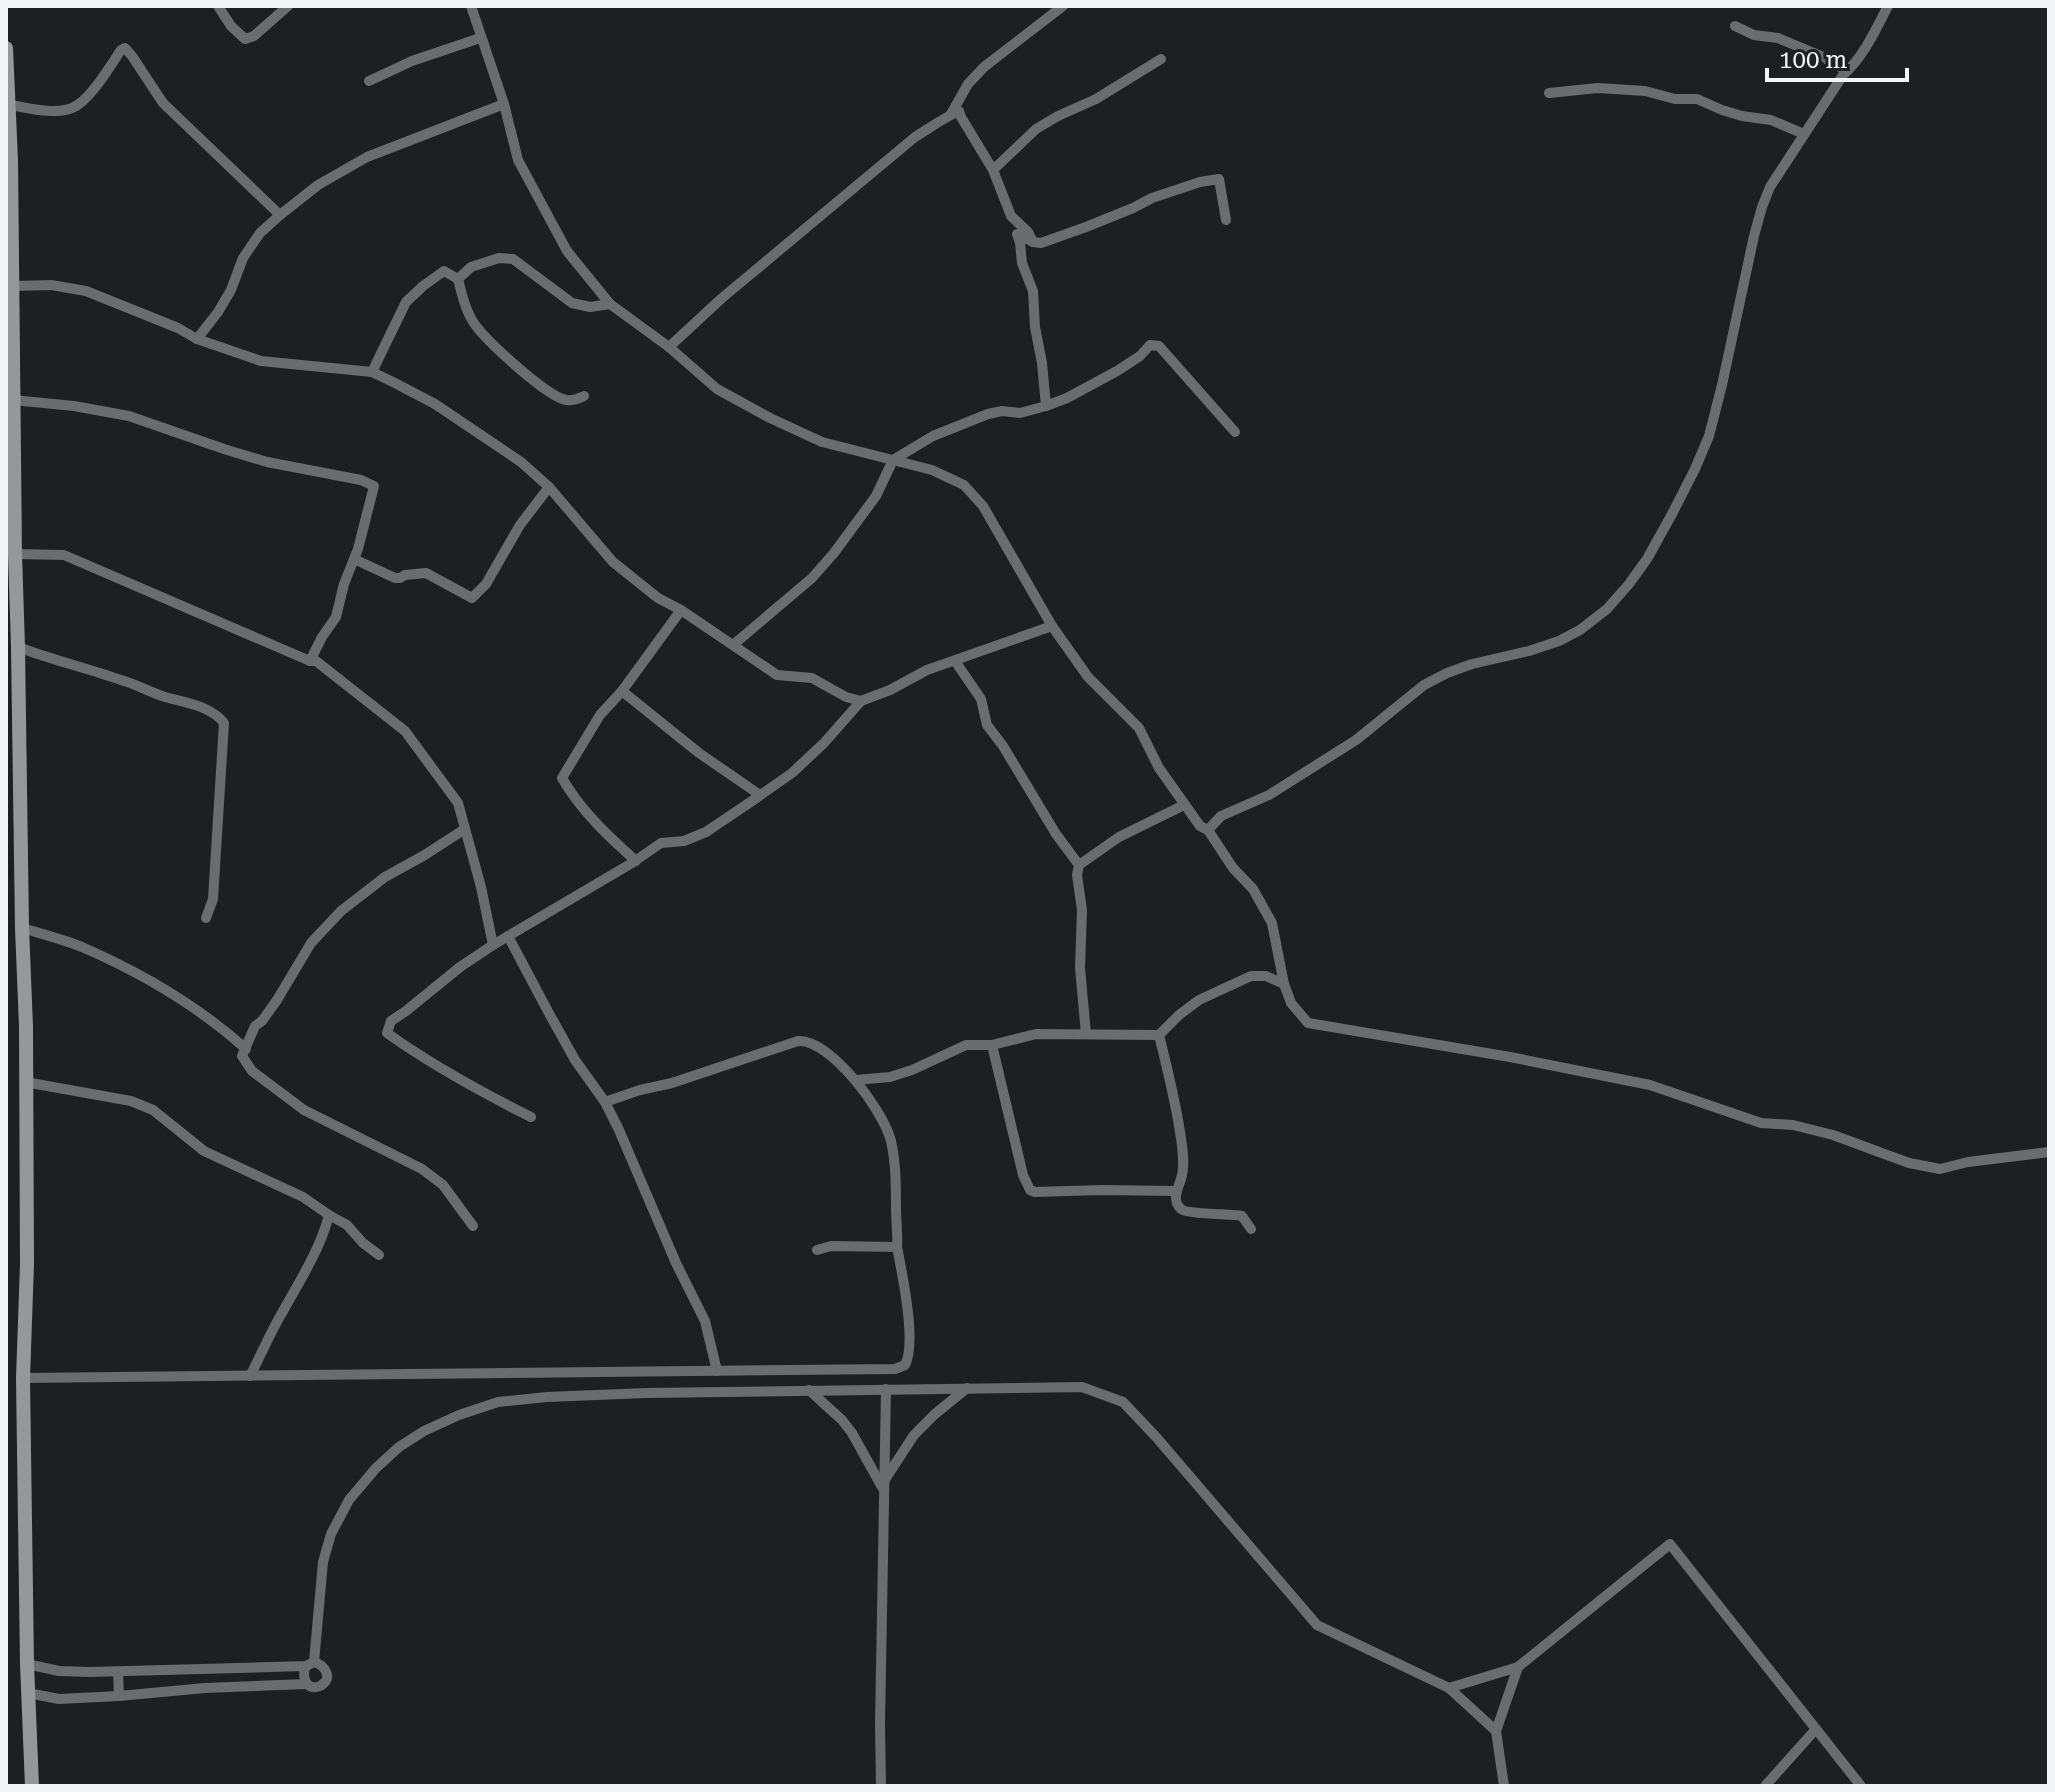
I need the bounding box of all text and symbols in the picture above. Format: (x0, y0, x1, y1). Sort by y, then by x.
scale bar (1767, 32, 1907, 82)
text: 100 m (1779, 46, 1847, 74)

